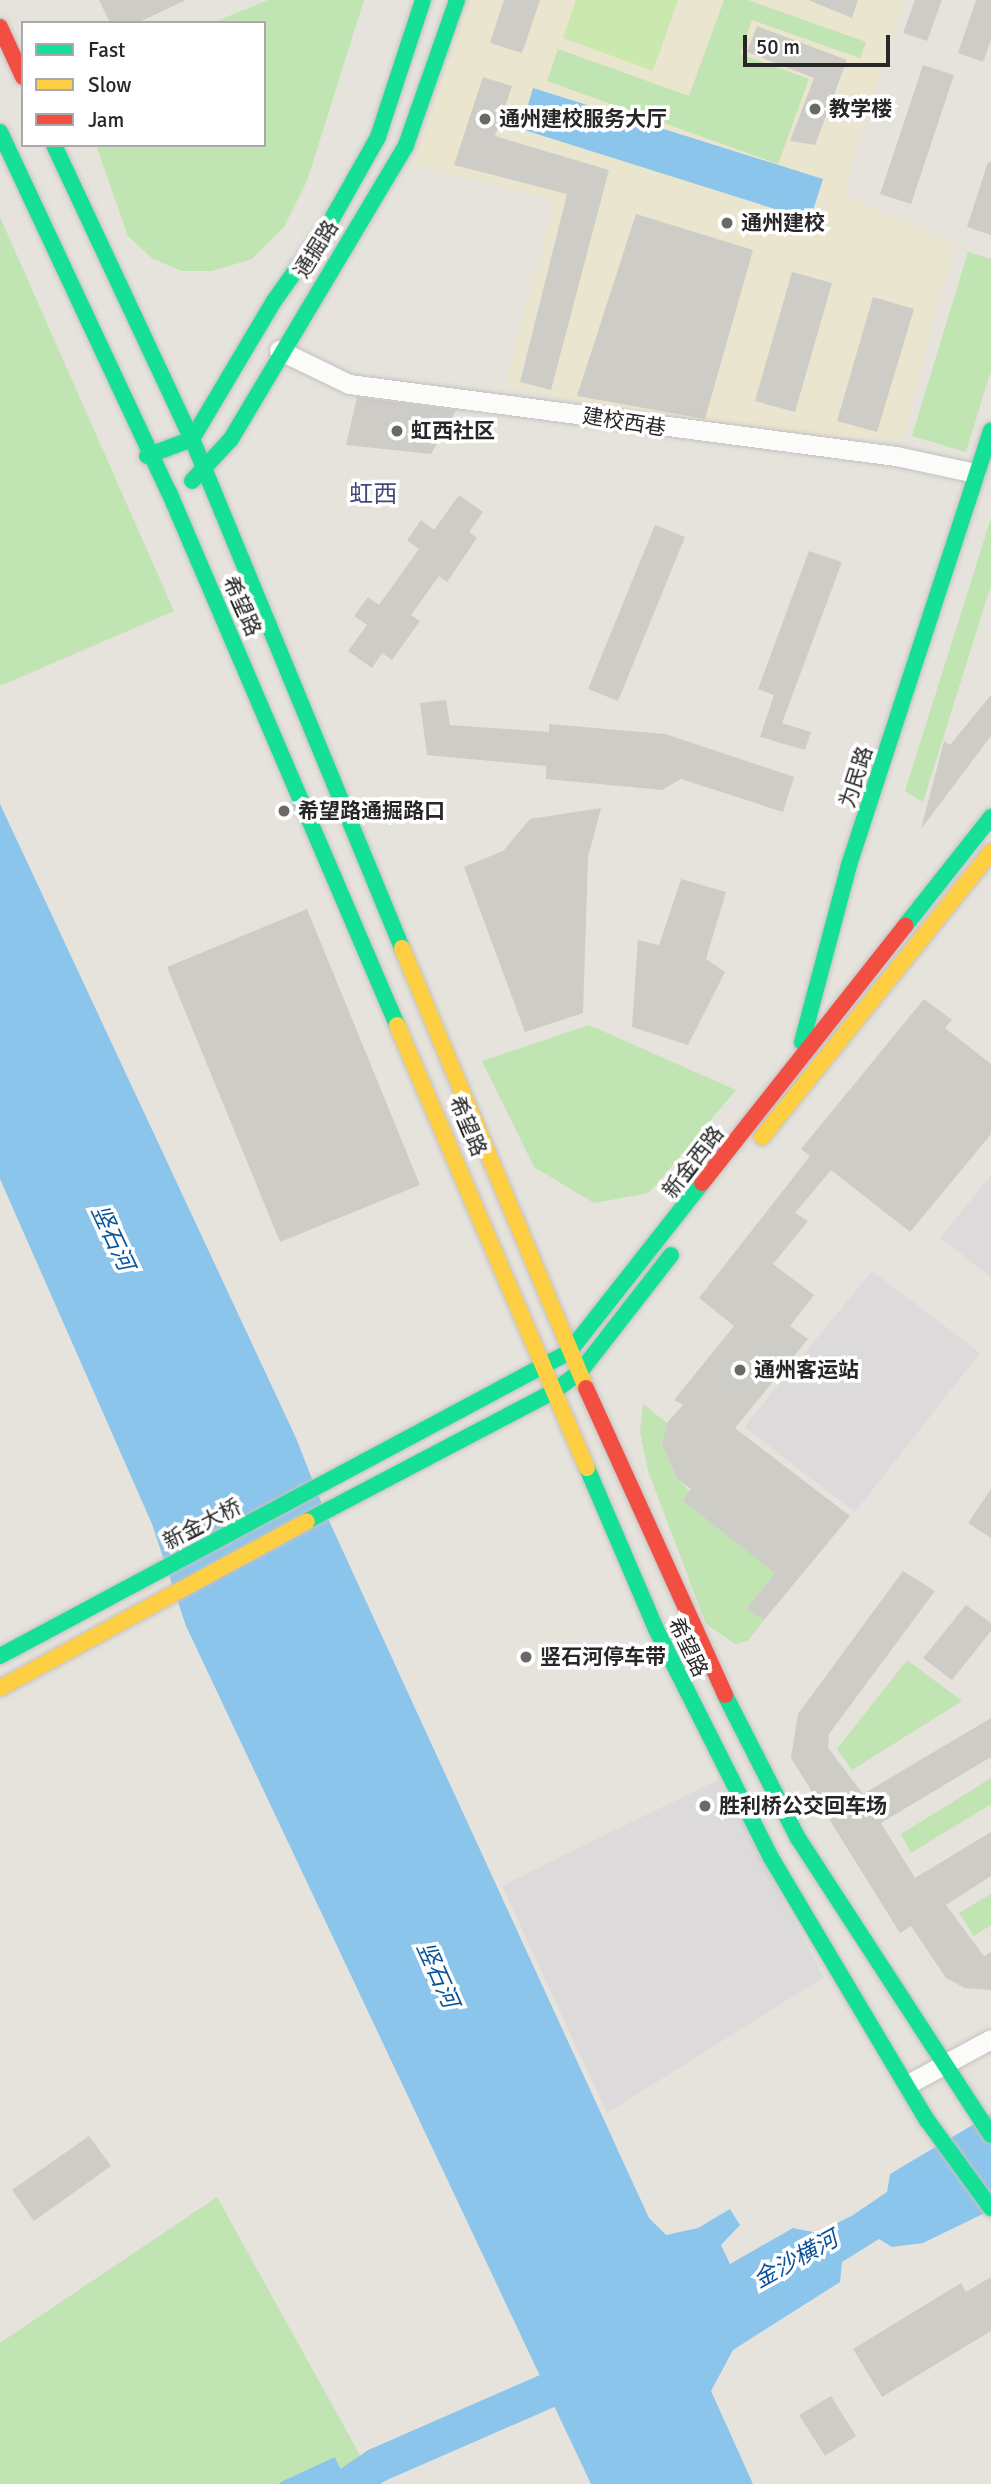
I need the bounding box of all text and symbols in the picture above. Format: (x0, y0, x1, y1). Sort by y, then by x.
legend (21, 21, 266, 147)
scale bar (746, 21, 893, 65)
text: 50 m (756, 34, 800, 60)
text: Fast (88, 37, 125, 63)
text: Slow (88, 72, 132, 98)
place label: 教学楼 (829, 96, 892, 122)
marker: 教学楼 (807, 101, 823, 117)
place label: 通州建校服务大厅 (499, 106, 667, 132)
text: Jam (88, 107, 124, 133)
marker: 通州建校服务大厅 (477, 111, 493, 127)
place label: 通州建校 (741, 210, 825, 236)
marker: 通州建校 (719, 215, 735, 231)
street label: 通掘路 (289, 216, 343, 282)
street label: 建校西巷 (581, 403, 667, 441)
place label: 虹西社区 (411, 418, 495, 444)
marker: 虹西社区 (389, 423, 405, 439)
district label: 虹西 (349, 481, 397, 509)
street label: 希望路 (218, 572, 266, 640)
street label: 为民路 (834, 743, 878, 811)
place label: 希望路通掘路口 (298, 798, 445, 824)
marker: 希望路通掘路口 (276, 803, 292, 819)
street label: 希望路 (444, 1092, 492, 1160)
street label: 新金西路 (657, 1121, 729, 1203)
water label: 竖石河 (85, 1201, 139, 1275)
place label: 通州客运站 (754, 1357, 859, 1383)
marker: 通州客运站 (732, 1362, 748, 1378)
street label: 新金大桥 (159, 1494, 245, 1554)
street label: 希望路 (663, 1613, 713, 1681)
place label: 竖石河停车带 (540, 1644, 666, 1670)
marker: 竖石河停车带 (518, 1649, 534, 1665)
place label: 胜利桥公交回车场 (719, 1793, 887, 1819)
marker: 胜利桥公交回车场 (697, 1798, 713, 1814)
water label: 竖石河 (410, 1938, 464, 2012)
water label: 金沙横河 (749, 2226, 843, 2294)

